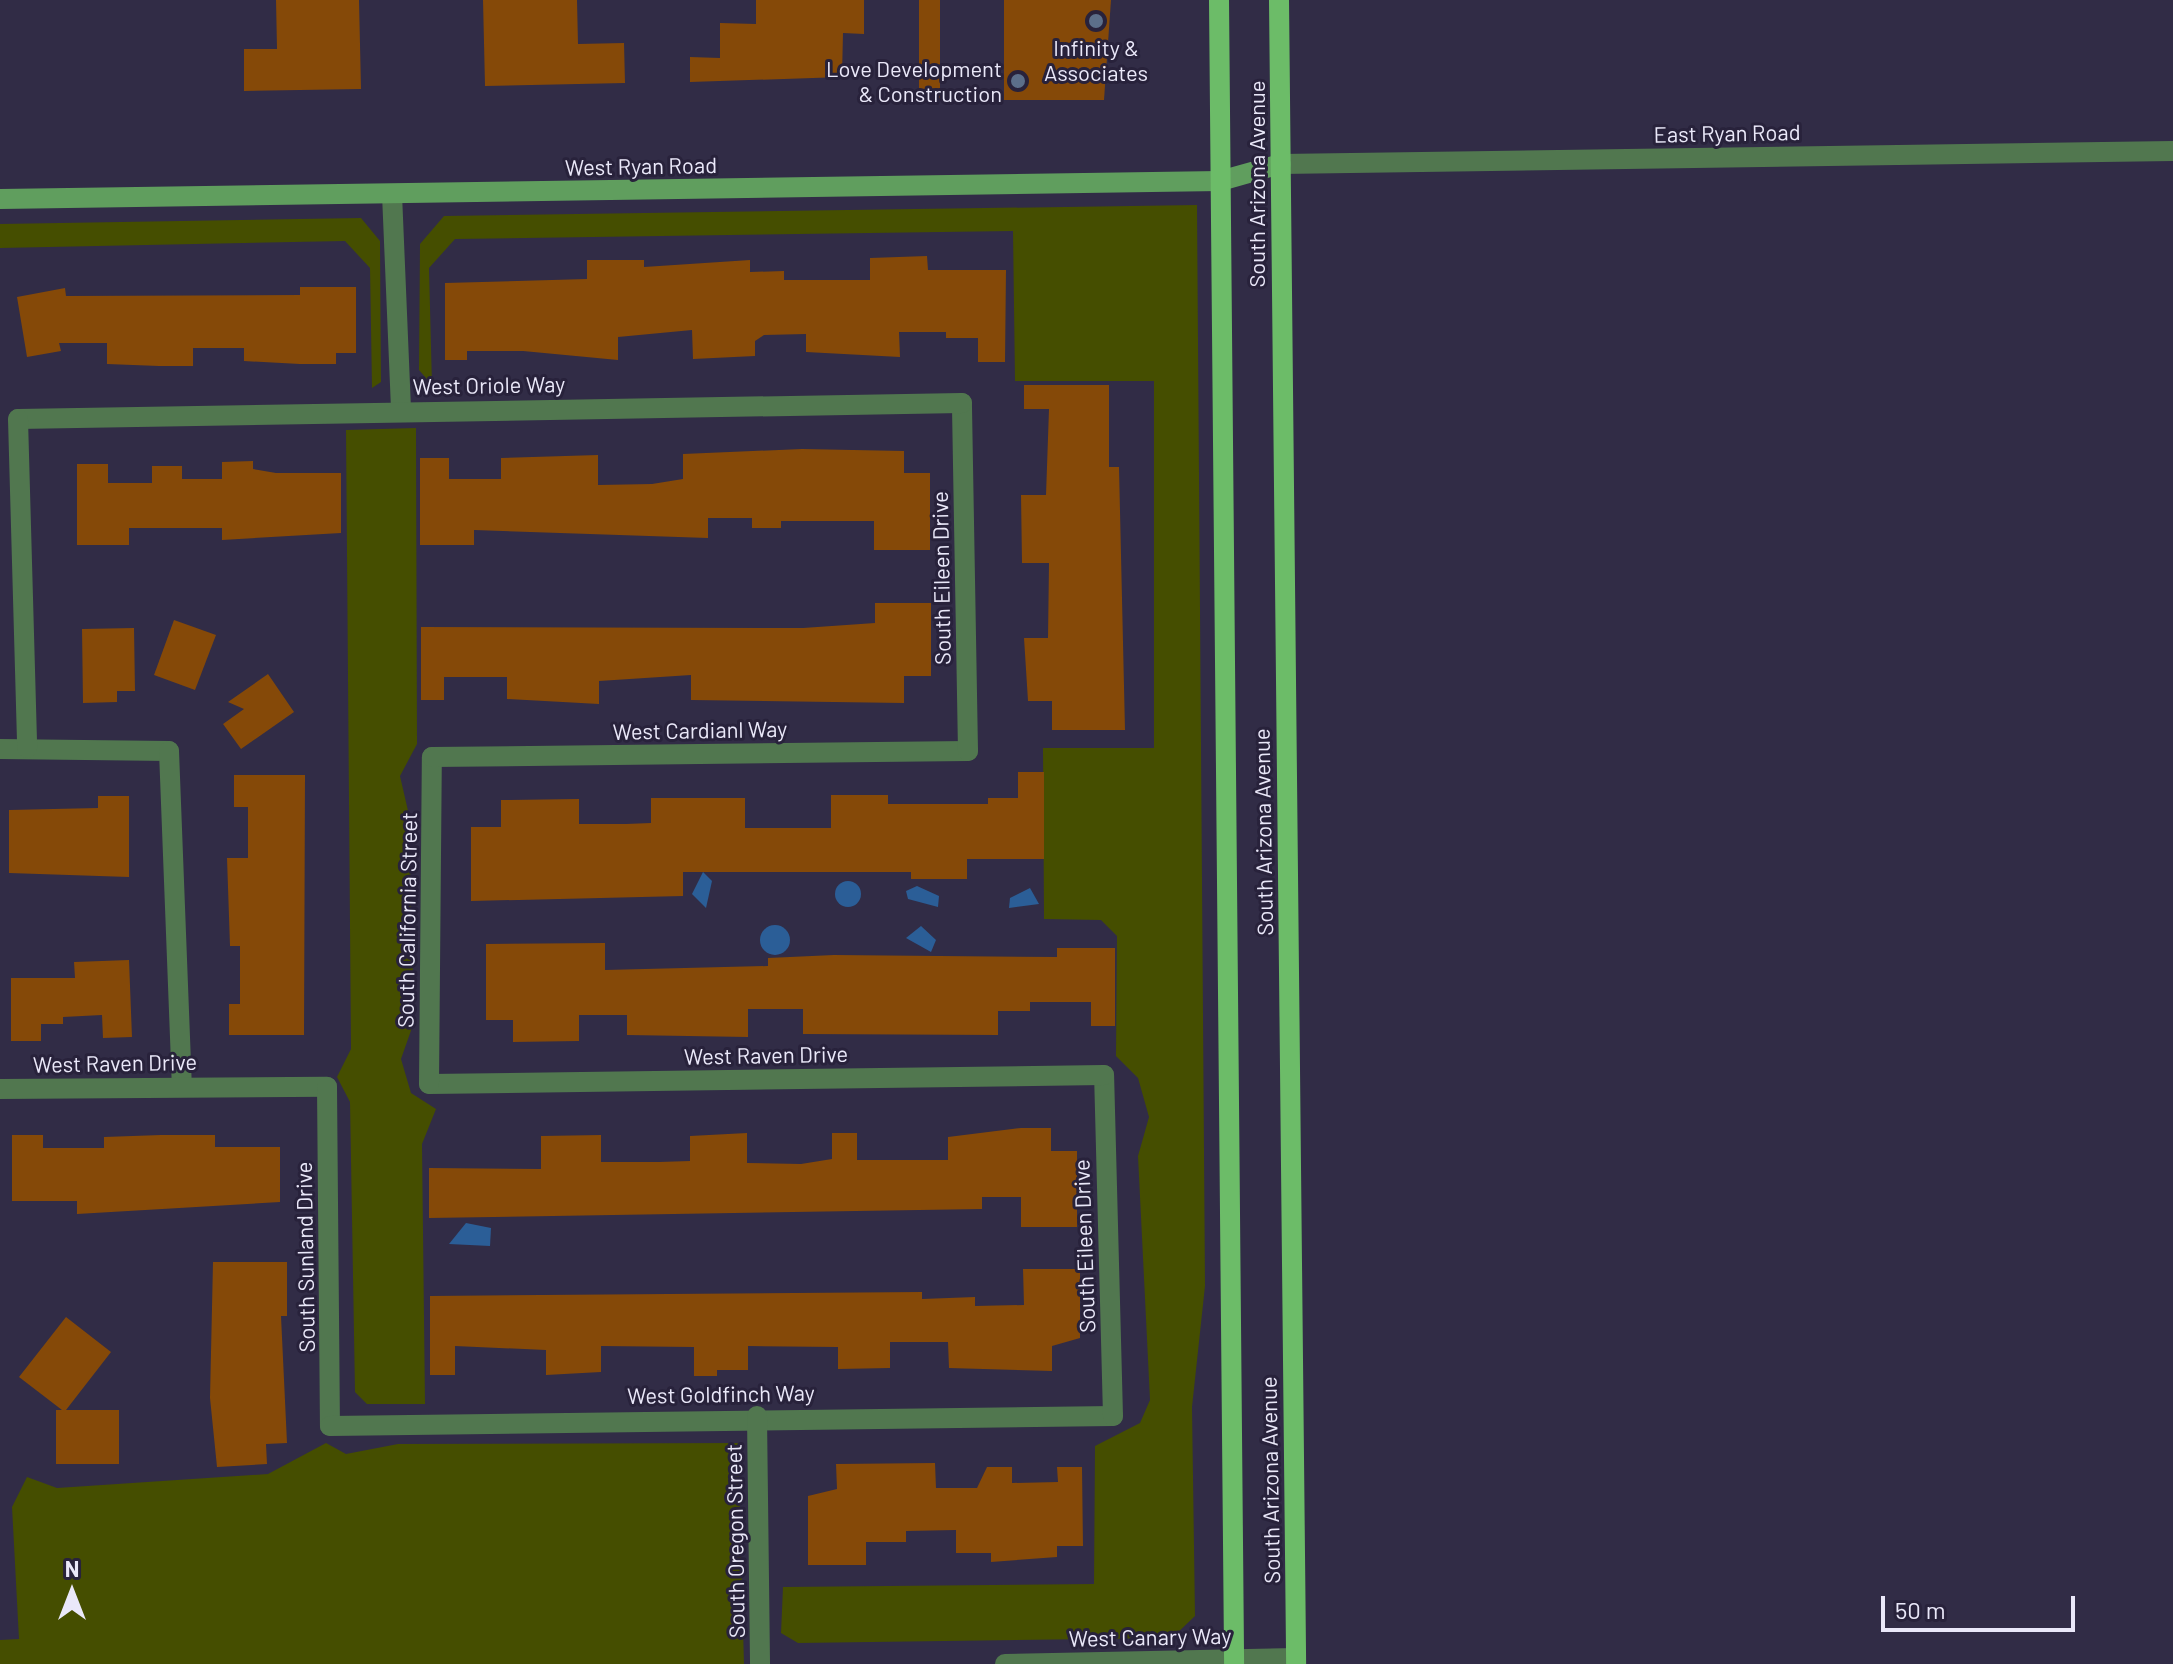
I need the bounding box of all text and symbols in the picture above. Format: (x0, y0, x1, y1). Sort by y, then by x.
marker: Infinity & Associates (1087, 12, 1105, 30)
place label: Infinity & Associates (1044, 34, 1148, 86)
place label: Love Development & Construction (826, 55, 1002, 106)
marker: Love Development & Construction (1009, 72, 1027, 90)
street label: South Arizona Avenue (1244, 80, 1270, 288)
street label: East Ryan Road (1653, 119, 1801, 147)
street label: West Ryan Road (565, 151, 717, 181)
street label: West Oriole Way (412, 370, 566, 400)
street label: South Eileen Drive (926, 491, 956, 665)
street label: West Cardianl Way (612, 715, 788, 745)
street label: South Arizona Avenue (1248, 728, 1278, 936)
street label: South California Street (392, 812, 422, 1028)
street label: West Raven Drive (684, 1040, 848, 1070)
street label: West Raven Drive (33, 1048, 197, 1078)
street label: South Eileen Drive (1068, 1159, 1100, 1333)
street label: South Sunland Drive (290, 1161, 320, 1353)
street label: South Arizona Avenue (1255, 1376, 1285, 1584)
street label: West Goldfinch Way (627, 1379, 815, 1409)
street label: South Oregon Street (720, 1444, 750, 1638)
north arrow (32, 1552, 112, 1632)
text: N (65, 1555, 79, 1581)
scale bar (1885, 1580, 2079, 1630)
text: 50 m (1895, 1595, 1946, 1624)
street label: West Canary Way (1068, 1622, 1232, 1652)

